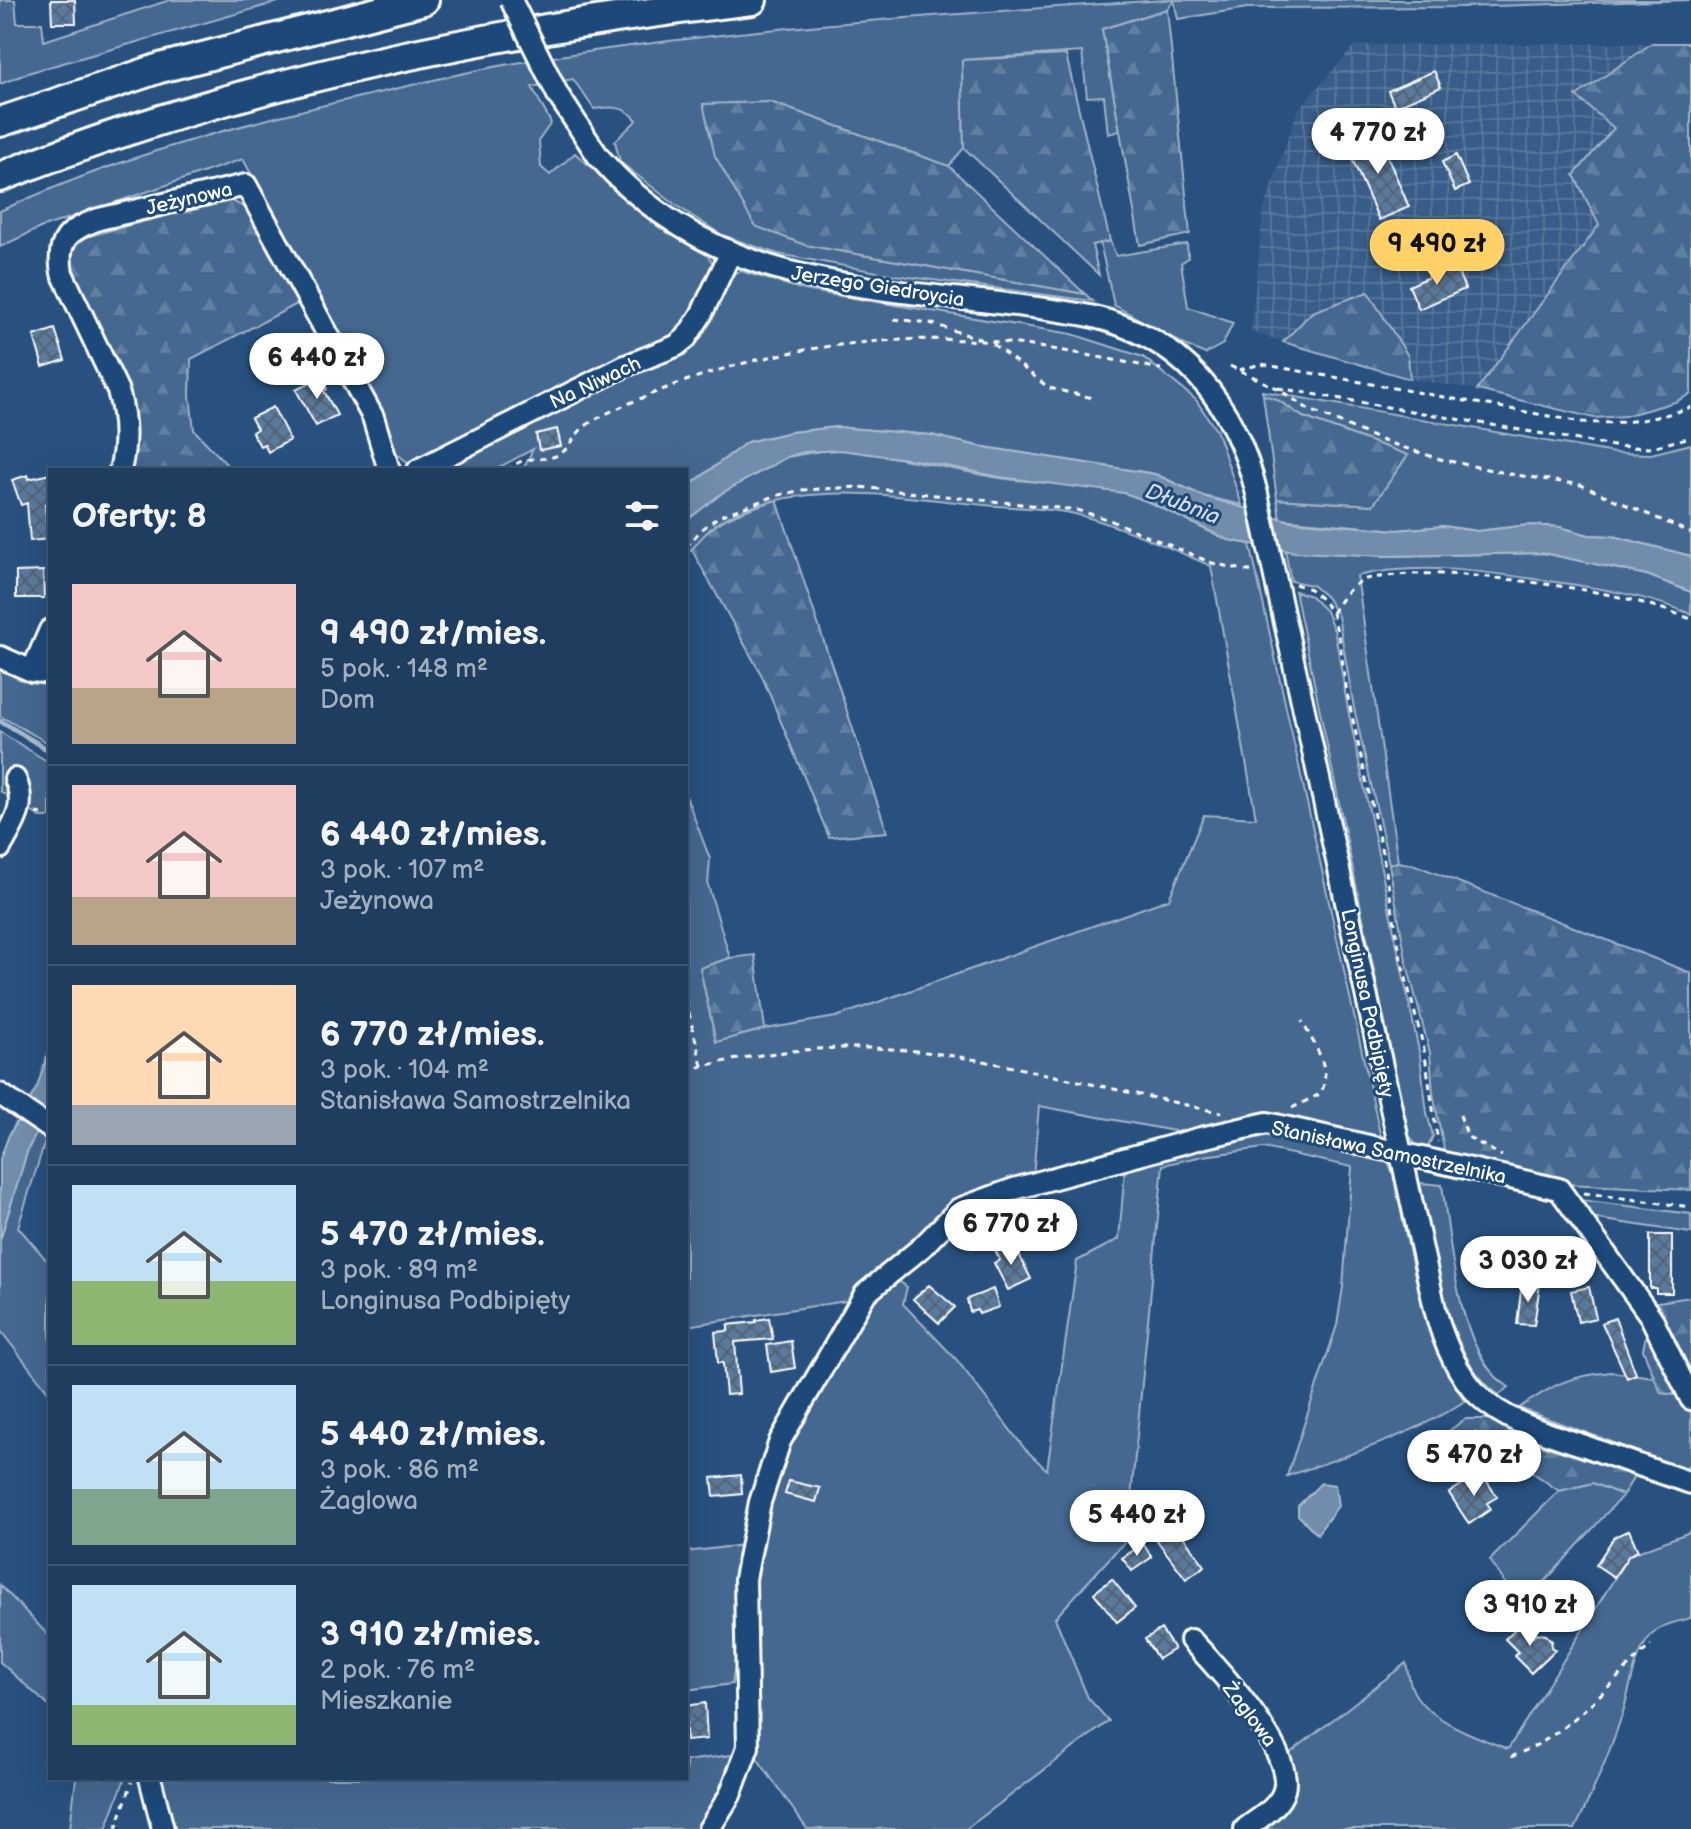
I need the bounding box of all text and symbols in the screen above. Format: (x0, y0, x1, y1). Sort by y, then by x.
pin: 4 770 zł (1295, 108, 1461, 176)
text: 4 770 zł (1329, 118, 1427, 149)
street label: Jeżynowa (144, 177, 235, 221)
pin: 9 490 zł (1354, 219, 1520, 287)
text: 9 490 zł (1388, 229, 1486, 260)
street label: Jerzego Giedroycia (790, 261, 966, 313)
pin: 6 440 zł (234, 333, 400, 401)
text: 6 440 zł (267, 343, 367, 374)
street label: Na Niwach (546, 351, 645, 414)
water label: Dłubnia (1141, 478, 1224, 531)
icon: filters (620, 494, 664, 538)
text: Oferty: 8 (72, 496, 207, 537)
text: 9 490 zł/mies. (320, 613, 546, 654)
icon: home (136, 616, 232, 712)
text: 5 pok. · 148 m² (320, 654, 488, 685)
text: Dom (320, 685, 375, 716)
text: 6 440 zł/mies. (320, 814, 547, 855)
icon: home (136, 817, 232, 913)
text: 3 pok. · 107 m² (320, 855, 484, 886)
text: Jeżynowa (320, 886, 434, 917)
street label: Longinusa Podbipięty (1335, 907, 1399, 1100)
text: 6 770 zł/mies. (320, 1014, 544, 1055)
icon: home (136, 1017, 232, 1113)
text: 3 pok. · 104 m² (320, 1055, 489, 1086)
text: Stanisława Samostrzelnika (320, 1086, 631, 1117)
street label: Stanisława Samostrzelnika (1269, 1116, 1508, 1190)
pin: 6 770 zł (928, 1199, 1094, 1267)
text: 6 770 zł (962, 1209, 1060, 1240)
text: 5 470 zł/mies. (320, 1214, 545, 1255)
icon: home (136, 1217, 232, 1313)
pin: 3 030 zł (1445, 1236, 1611, 1304)
text: 3 030 zł (1478, 1246, 1578, 1277)
text: 3 pok. · 89 m² (320, 1255, 478, 1286)
text: Longinusa Podbipięty (320, 1286, 570, 1317)
text: 5 440 zł/mies. (320, 1414, 546, 1455)
icon: home (136, 1417, 232, 1513)
pin: 5 470 zł (1391, 1430, 1557, 1498)
text: 5 470 zł (1425, 1440, 1523, 1471)
text: 3 pok. · 86 m² (320, 1455, 479, 1486)
text: Żaglowa (320, 1486, 418, 1517)
pin: 5 440 zł (1054, 1490, 1220, 1558)
text: 5 440 zł (1088, 1500, 1186, 1531)
pin: 3 910 zł (1447, 1580, 1613, 1648)
text: 3 910 zł (1483, 1590, 1577, 1621)
text: 3 910 zł/mies. (320, 1614, 540, 1655)
icon: home (136, 1617, 232, 1713)
text: 2 pok. · 76 m² (320, 1655, 475, 1686)
street label: Żaglowa (1216, 1676, 1282, 1752)
text: Mieszkanie (320, 1686, 452, 1717)

